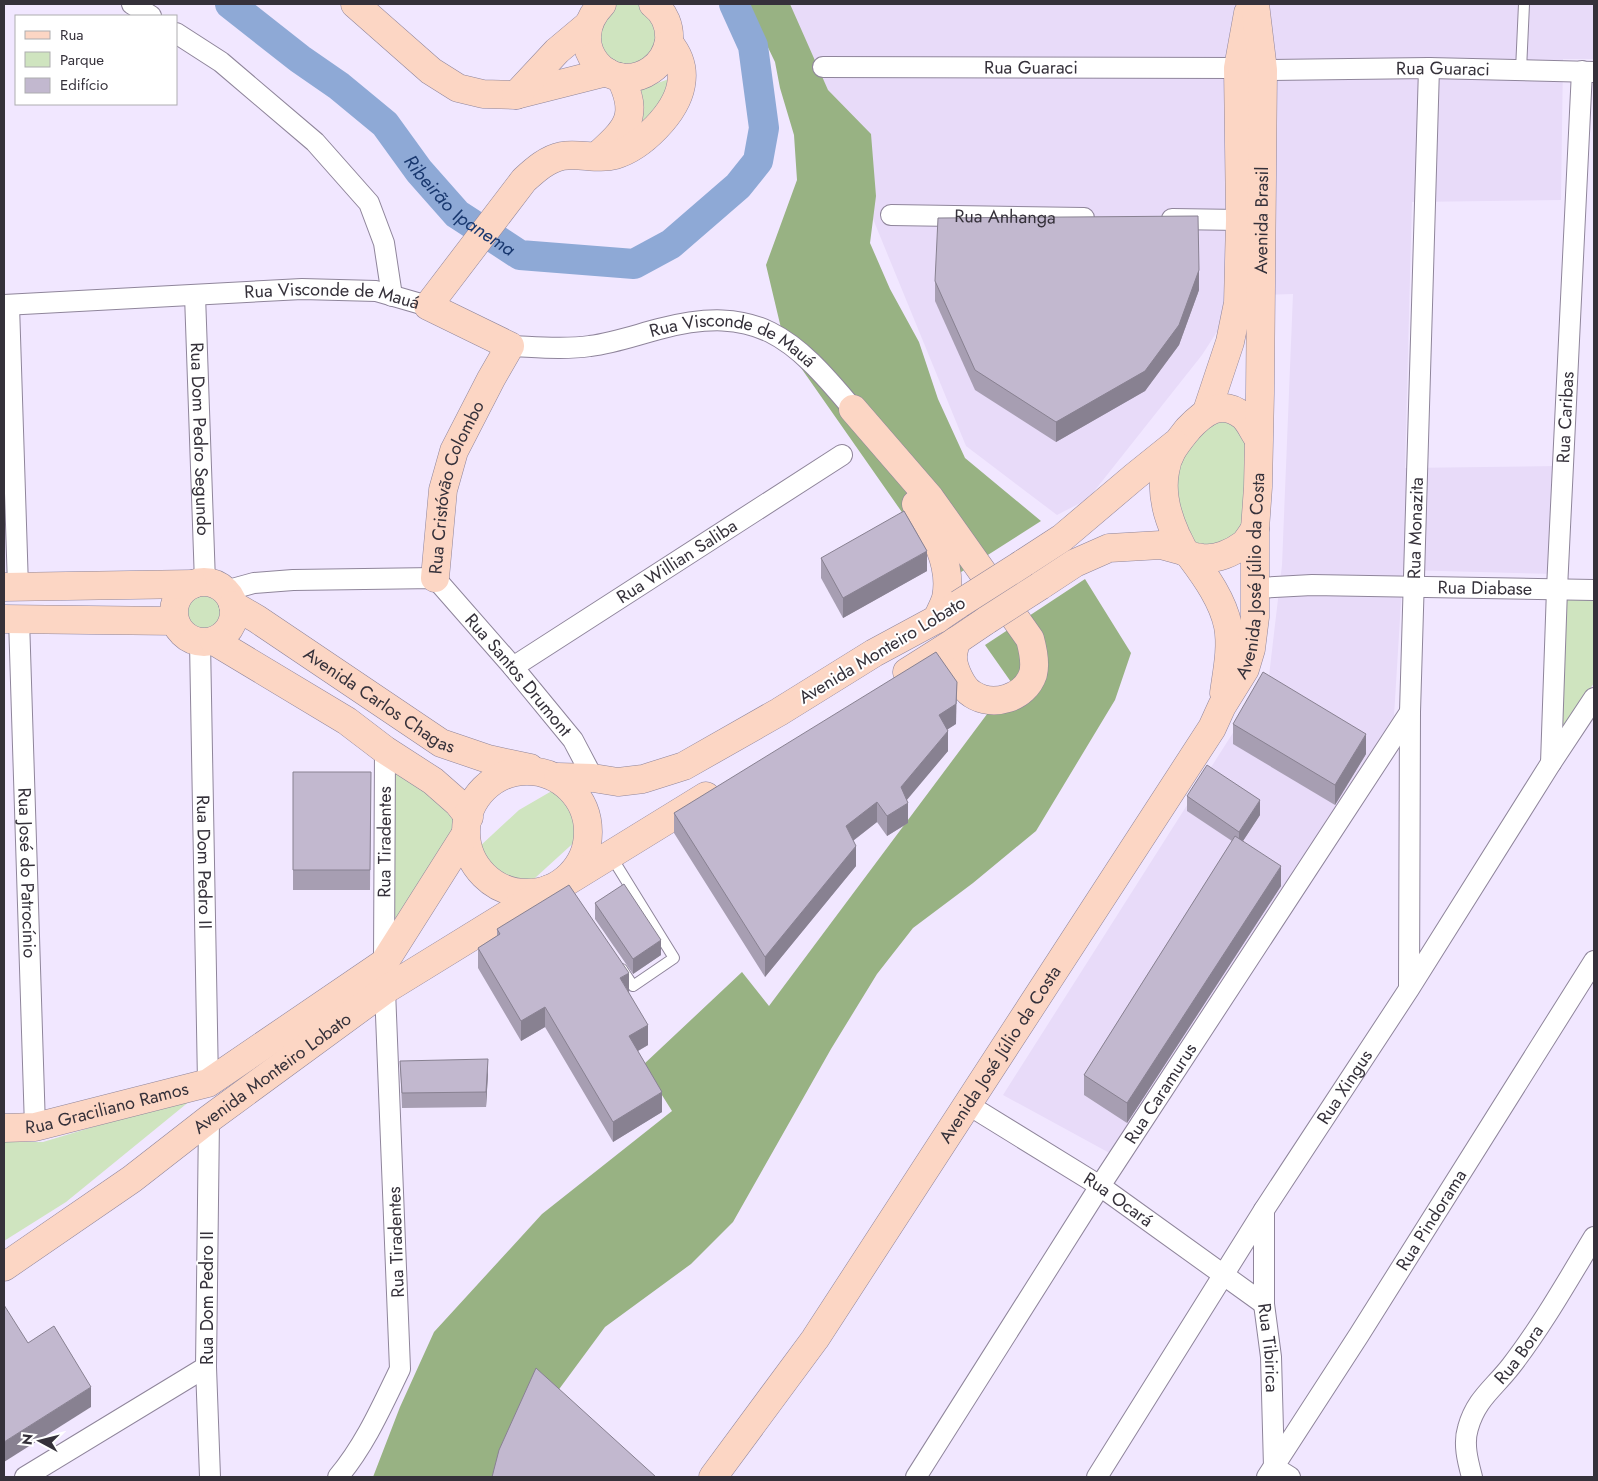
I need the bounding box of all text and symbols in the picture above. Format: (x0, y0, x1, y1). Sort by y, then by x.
legend (15, 15, 178, 105)
text: Rua (60, 24, 84, 46)
text: Parque (60, 49, 104, 71)
street label: Rua Guaraci (984, 54, 1078, 81)
street label: Rua Guaraci (1396, 55, 1490, 82)
text: Edifício (60, 74, 108, 96)
water label: Ribeirão Ipanema (398, 149, 521, 263)
street label: Avenida Brasil (1248, 166, 1275, 274)
street label: Rua Anhanga (954, 203, 1056, 231)
street label: Rua Visconde de Mauá (244, 276, 423, 316)
street label: Rua Visconde de Mauá (646, 307, 822, 373)
street label: Rua Dom Pedro Segundo (184, 342, 216, 536)
street label: Rua Caribas (1550, 371, 1580, 464)
street label: Rua Cristóvão Colombo (422, 396, 491, 575)
street label: Avenida José Júlio da Costa (1229, 472, 1271, 684)
street label: Rua Monazita (1401, 477, 1430, 580)
street label: Rua Willian Saliba (611, 513, 742, 610)
street label: Rua Diabase (1437, 574, 1532, 602)
street label: Avenida Monteiro Lobato (794, 590, 971, 710)
street label: Rua Santos Drumont (459, 608, 578, 743)
street label: Avenida Carlos Chagas (298, 641, 458, 760)
street label: Rua Tiradentes (371, 786, 398, 898)
street label: Rua José do Patrocínio (11, 787, 43, 959)
street label: Rua Dom Pedro II (190, 795, 218, 929)
street label: Avenida José Júlio da Costa (933, 960, 1067, 1148)
street label: Avenida Monteiro Lobato (187, 1006, 357, 1140)
street label: Rua Caramurus (1118, 1038, 1203, 1149)
street label: Rua Xingus (1311, 1044, 1379, 1130)
street label: Rua Graciliano Ramos (25, 1075, 191, 1140)
street label: Rua Pindorama (1390, 1164, 1473, 1276)
street label: Rua Ocará (1078, 1166, 1159, 1233)
street label: Rua Tiradentes (381, 1186, 411, 1298)
street label: Rua Dom Pedro II (194, 1231, 220, 1365)
street label: Rua Tibirica (1251, 1301, 1285, 1393)
street label: Rua Bora (1488, 1320, 1550, 1390)
north arrow (15, 1416, 65, 1466)
text: N (16, 1433, 38, 1446)

